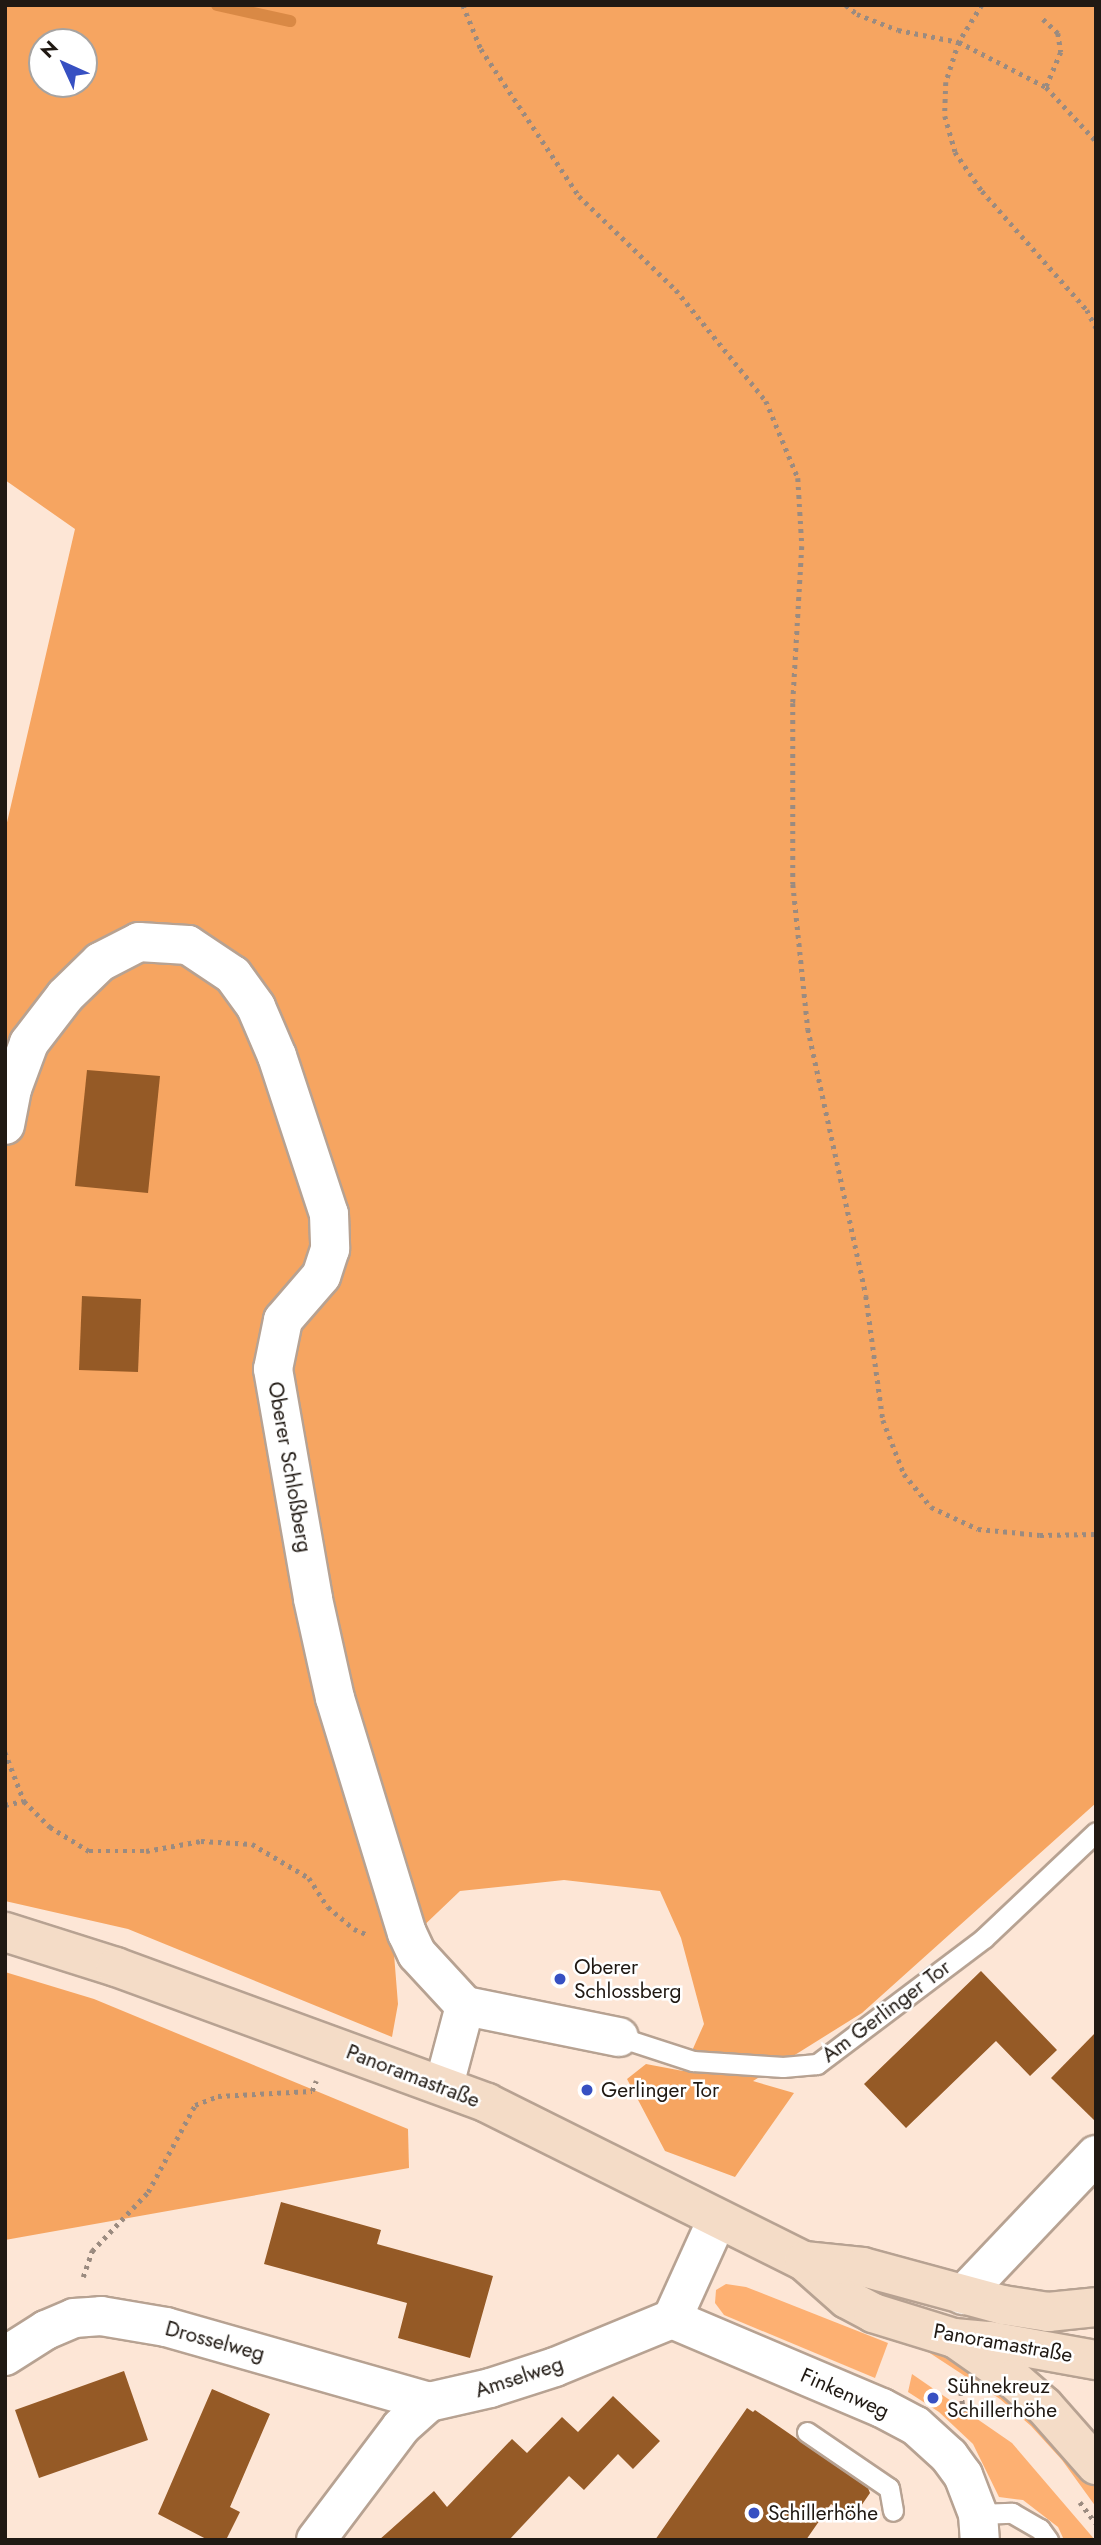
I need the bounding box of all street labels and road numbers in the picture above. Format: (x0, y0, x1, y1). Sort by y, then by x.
street label: Oberer Schloßberg (263, 1380, 317, 1554)
street label: Am Gerlinger Tor (817, 1954, 955, 2068)
street label: Panoramastraße (343, 2039, 483, 2113)
street label: Drosselweg (162, 2316, 268, 2366)
street label: Panoramastraße (932, 2318, 1074, 2368)
street label: Amselweg (472, 2351, 566, 2403)
street label: Finkenweg (797, 2362, 893, 2424)

